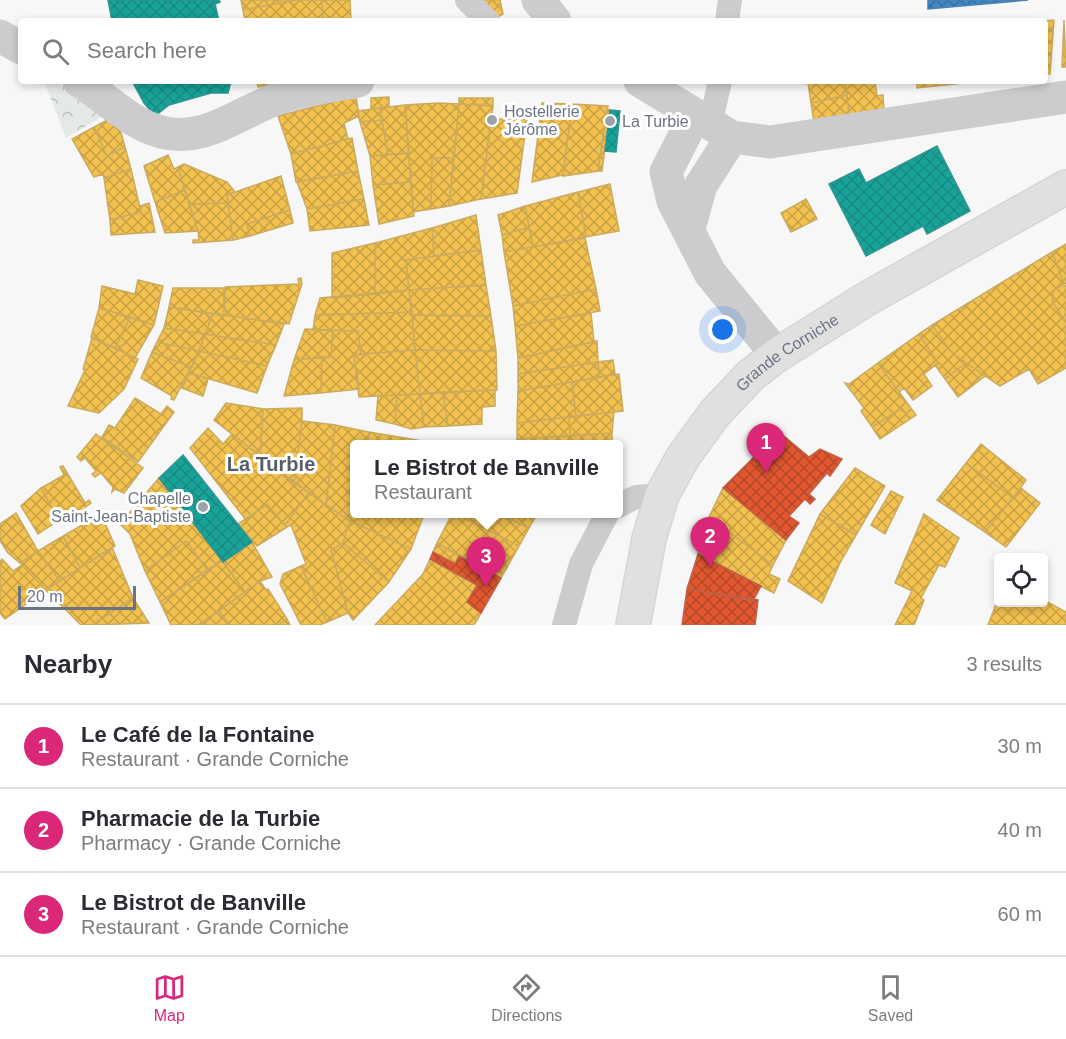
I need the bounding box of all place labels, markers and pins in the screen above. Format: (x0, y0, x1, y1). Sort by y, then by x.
place label: Hostellerie Jérôme (504, 103, 580, 138)
marker: Hostellerie Jérôme (485, 113, 499, 127)
place label: La Turbie (622, 113, 689, 130)
marker: La Turbie (603, 114, 617, 128)
pin: 1 (746, 424, 786, 473)
place label: Chapelle Saint-Jean-Baptiste (51, 490, 191, 525)
marker: Chapelle Saint-Jean-Baptiste (196, 500, 210, 514)
pin: 2 (690, 518, 730, 567)
pin: 3 (466, 538, 506, 587)

